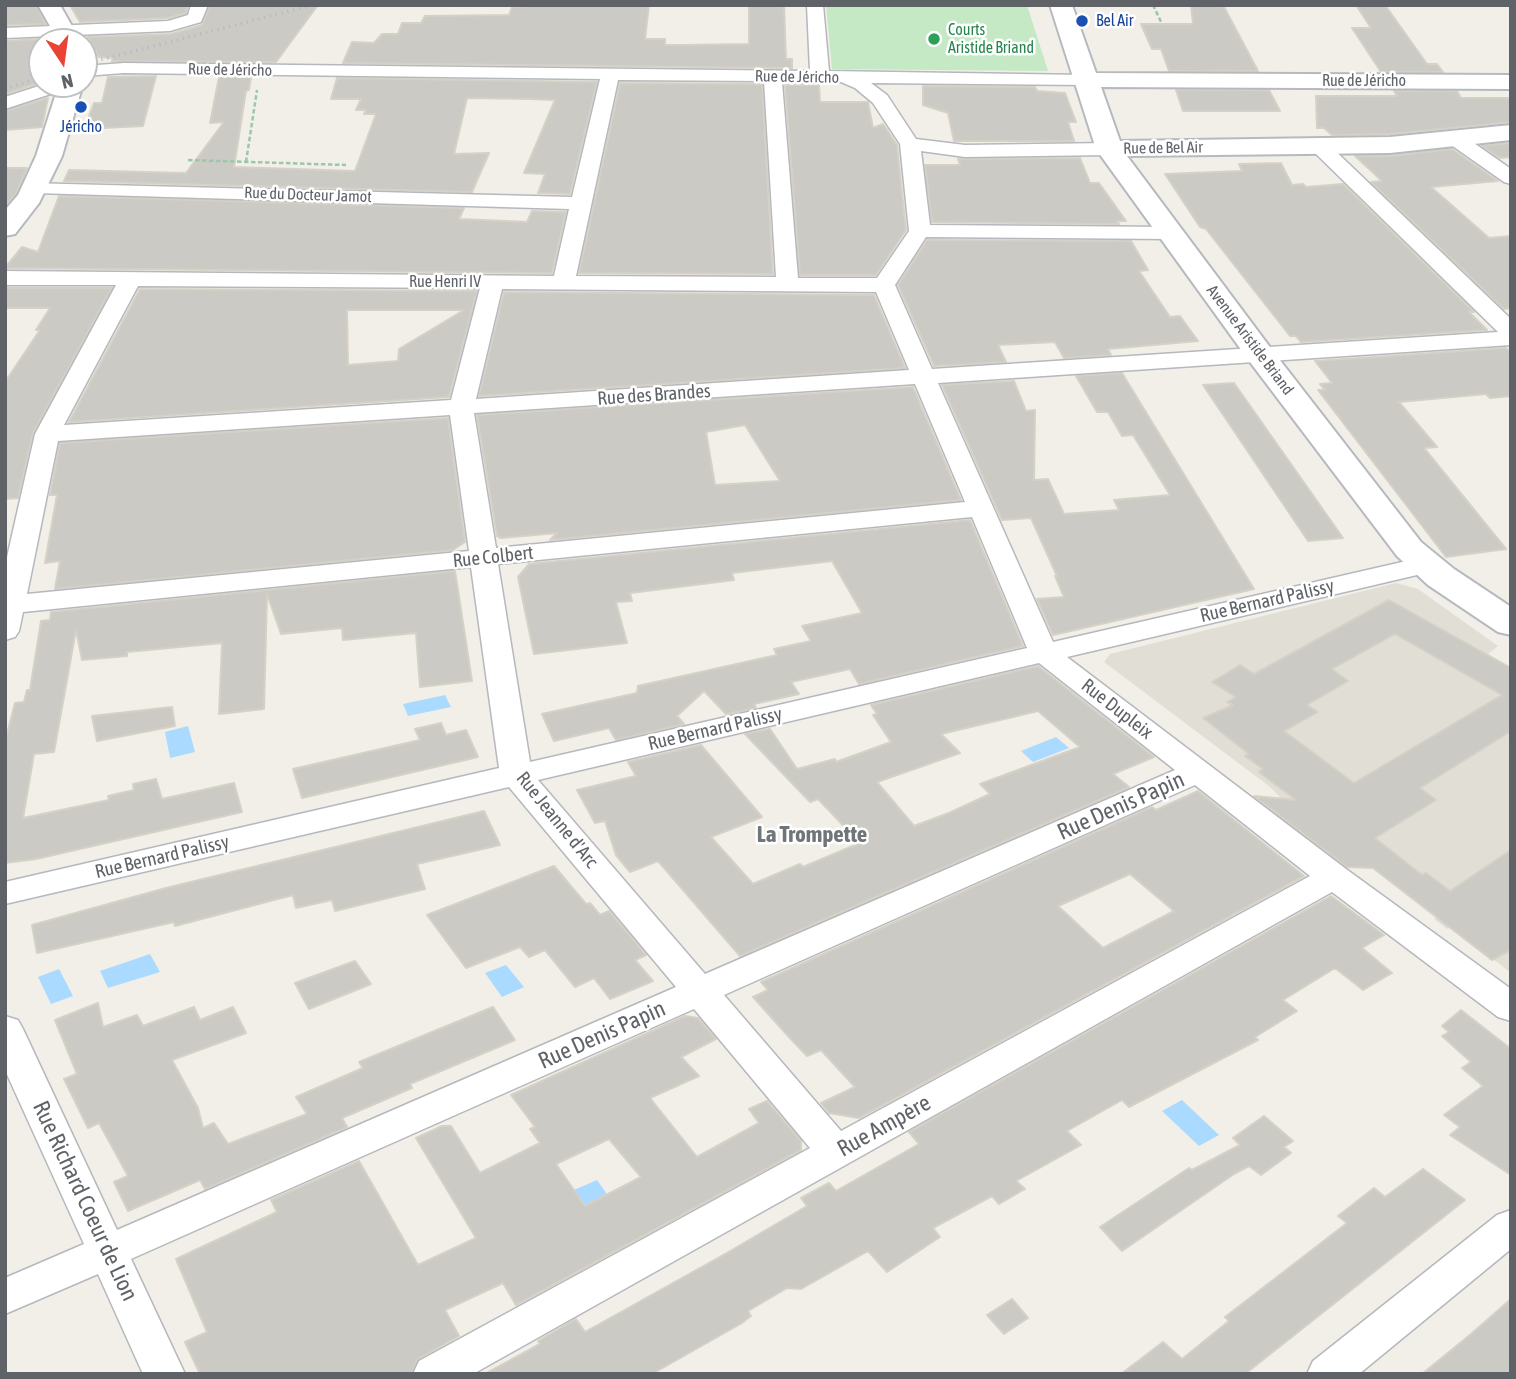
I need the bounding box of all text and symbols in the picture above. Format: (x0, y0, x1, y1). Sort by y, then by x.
place label: Bel Air (1096, 11, 1134, 31)
marker: Bel Air (1074, 13, 1090, 29)
place label: Courts Aristide Briand (948, 20, 1034, 58)
north arrow (28, 28, 98, 98)
marker: Courts Aristide Briand (926, 31, 942, 47)
street label: Rue de Jéricho (188, 60, 272, 80)
street label: Rue de Jéricho (755, 67, 839, 87)
text: N (59, 70, 75, 93)
street label: Rue de Jéricho (1322, 71, 1406, 91)
marker: Jéricho (73, 99, 89, 115)
place label: Jéricho (60, 117, 102, 137)
street label: Rue de Bel Air (1123, 138, 1203, 158)
street label: Rue du Docteur Jamot (244, 183, 372, 207)
street label: Rue Henri IV (409, 272, 481, 292)
street label: Avenue Aristide Briand (1202, 281, 1298, 399)
street label: Rue des Brandes (597, 380, 711, 410)
street label: Rue Colbert (452, 541, 534, 573)
street label: Rue Bernard Palissy (1198, 575, 1336, 627)
street label: Rue Dupleix (1077, 674, 1157, 744)
street label: Rue Bernard Palissy (646, 703, 784, 755)
street label: Rue Denis Papin (1053, 766, 1189, 846)
street label: Rue Jeanne d'Arc (511, 767, 603, 873)
district label: La Trompette (757, 821, 867, 849)
street label: Rue Bernard Palissy (93, 831, 231, 883)
street label: Rue Denis Papin (534, 995, 670, 1075)
street label: Rue Ampère (832, 1089, 936, 1163)
street label: Rue Richard Coeur de Lion (27, 1097, 143, 1305)

